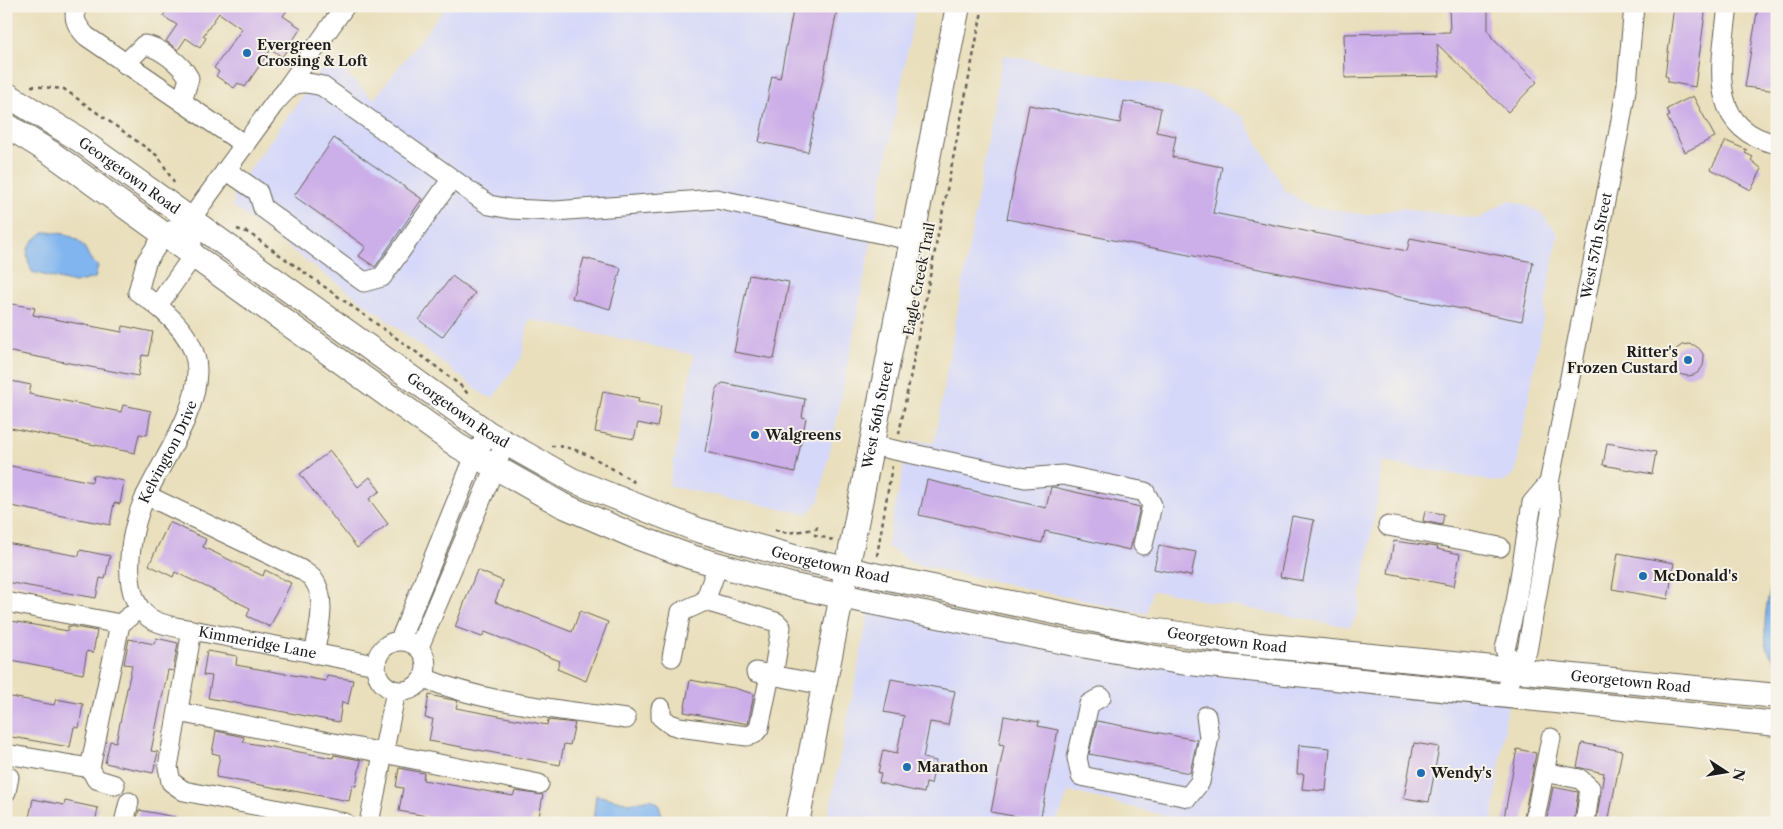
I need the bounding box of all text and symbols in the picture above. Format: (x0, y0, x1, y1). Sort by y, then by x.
place label: Evergreen Crossing & Loft (257, 36, 369, 70)
marker: Evergreen Crossing & Loft (241, 47, 253, 59)
street label: Georgetown Road (75, 133, 184, 218)
street label: West 57th Street (1577, 191, 1616, 302)
street label: Eagle Creek Trail (899, 221, 939, 337)
place label: Ritter's Frozen Custard (1567, 343, 1679, 377)
marker: Ritter's Frozen Custard (1682, 354, 1694, 366)
street label: West 56th Street (858, 359, 897, 471)
street label: Georgetown Road (403, 369, 513, 452)
street label: Kelvington Drive (135, 398, 201, 506)
place label: Walgreens (764, 426, 841, 444)
marker: Walgreens (749, 429, 761, 441)
street label: Georgetown Road (769, 542, 891, 587)
place label: McDonald's (1653, 567, 1738, 585)
marker: McDonald's (1637, 570, 1649, 582)
street label: Kimmeridge Lane (197, 622, 318, 663)
street label: Georgetown Road (1166, 623, 1288, 657)
street label: Georgetown Road (1570, 667, 1692, 696)
north arrow (1700, 746, 1750, 796)
place label: Marathon (917, 758, 989, 776)
marker: Marathon (901, 761, 913, 773)
place label: Wendy's (1430, 764, 1492, 782)
marker: Wendy's (1415, 767, 1427, 779)
text: N (1729, 767, 1749, 783)

